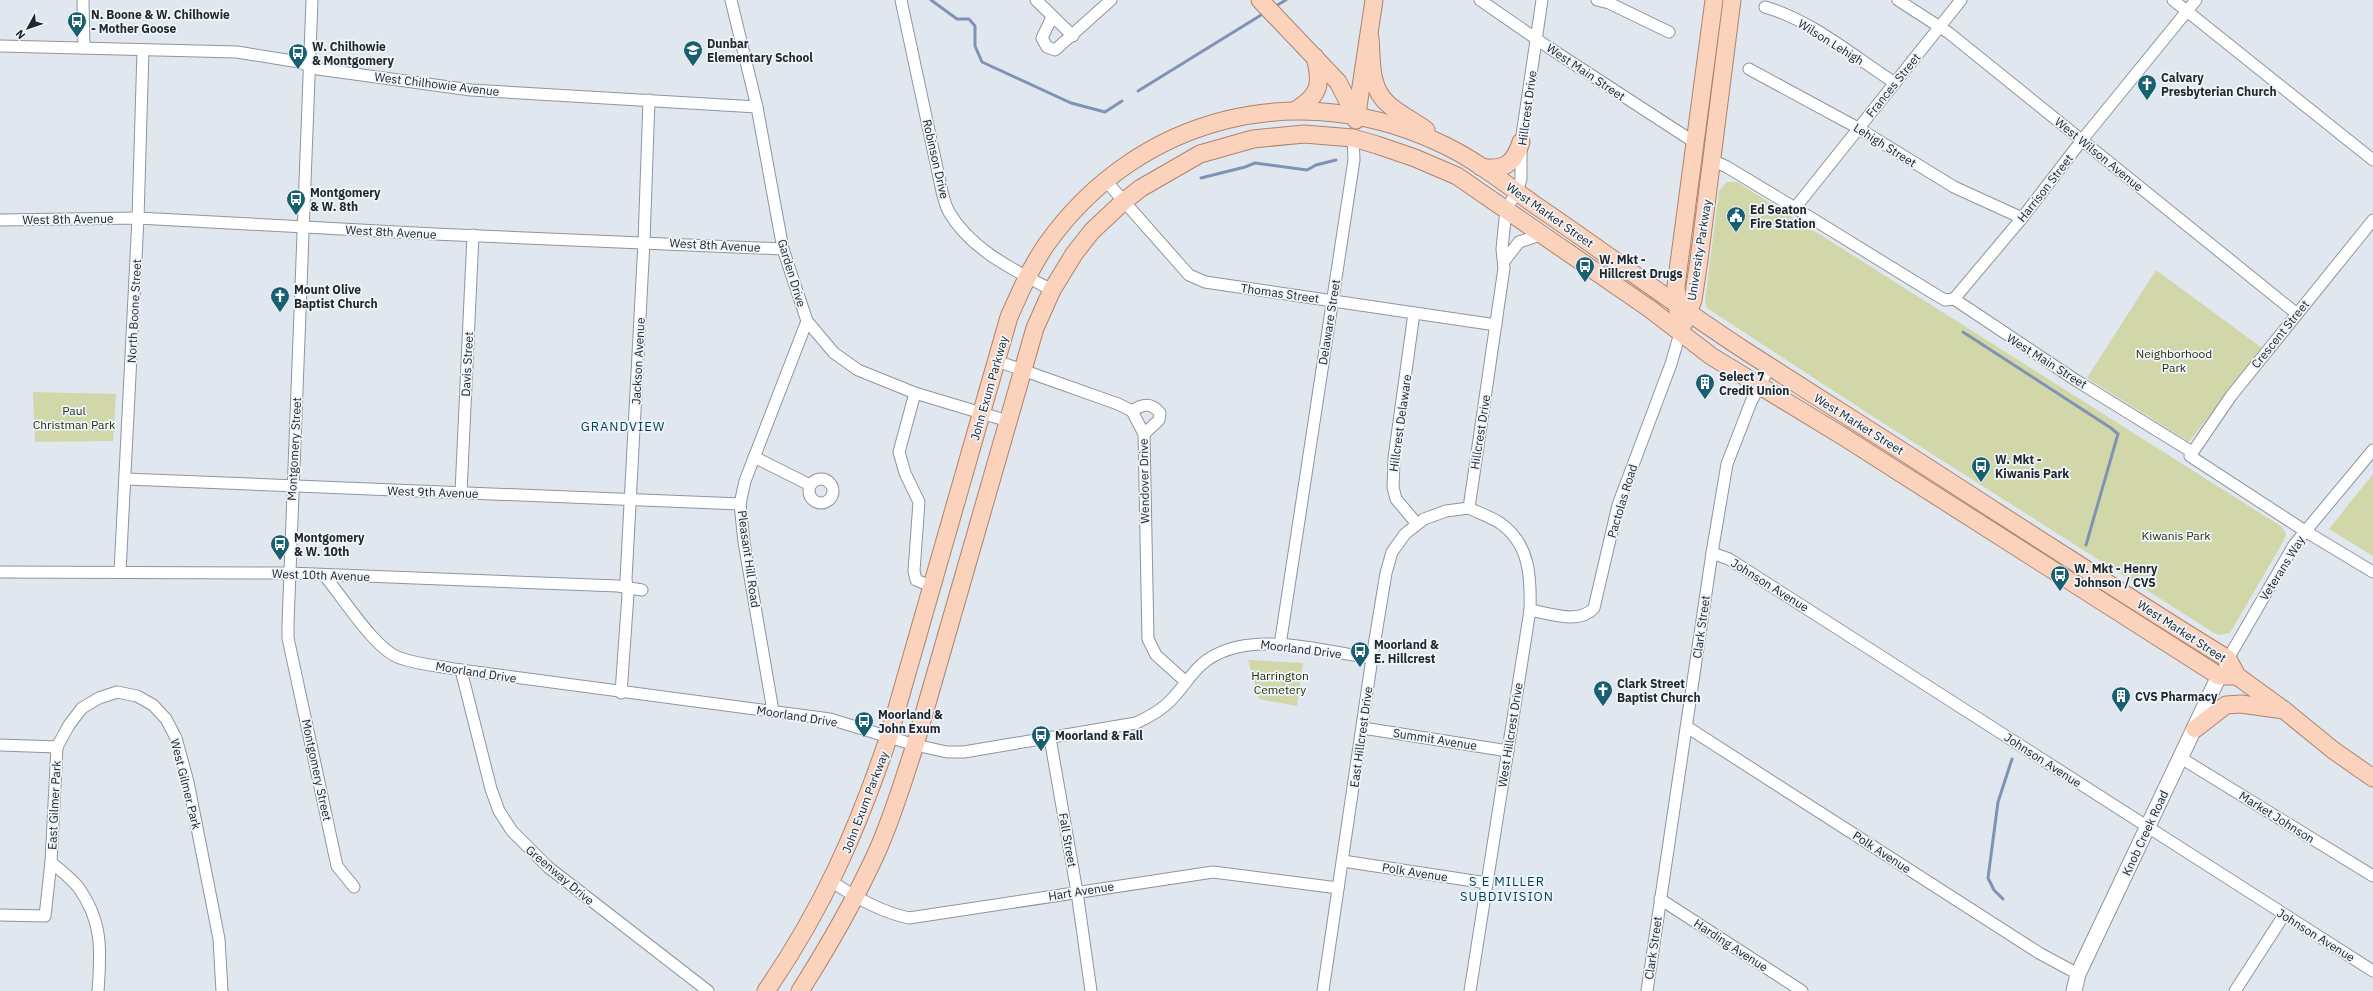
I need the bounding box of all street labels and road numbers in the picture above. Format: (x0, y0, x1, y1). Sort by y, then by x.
street label: Wilson Lehigh (1795, 16, 1867, 68)
street label: West Main Street (1544, 40, 1628, 104)
street label: Frances Street (1863, 50, 1923, 120)
street label: West Chilhowie Avenue (374, 69, 501, 99)
street label: Hillcrest Drive (1514, 69, 1540, 146)
street label: West Wilson Avenue (2052, 114, 2146, 194)
street label: Robinson Drive (920, 118, 953, 201)
street label: Lehigh Street (1851, 120, 1919, 170)
street label: Harrison Street (2014, 151, 2076, 225)
street label: West Market Street (1503, 179, 1597, 251)
street label: University Parkway (1684, 198, 1714, 302)
street label: West 8th Avenue (22, 211, 114, 227)
street label: West 8th Avenue (345, 222, 437, 242)
street label: West 8th Avenue (669, 235, 761, 255)
street label: Garden Drive (775, 237, 810, 309)
street label: North Boone Street (124, 259, 144, 363)
street label: Delaware Street (1315, 278, 1343, 366)
street label: Thomas Street (1240, 280, 1320, 306)
street label: Crescent Street (2248, 297, 2312, 371)
street label: Jackson Avenue (628, 317, 648, 405)
street label: West Main Street (2004, 330, 2090, 392)
street label: Davis Street (458, 331, 476, 397)
street label: John Exum Parkway (967, 334, 1011, 442)
street label: Hillcrest Delaware (1386, 373, 1414, 473)
street label: West Market Street (1811, 390, 1907, 458)
street label: Hillcrest Drive (1467, 393, 1493, 470)
street label: Montgomery Street (284, 397, 304, 501)
street label: Wendover Drive (1136, 438, 1152, 524)
street label: Pactolas Road (1604, 462, 1640, 540)
street label: West 9th Avenue (387, 483, 479, 501)
street label: Pleasant Hill Road (735, 509, 763, 609)
street label: Veterans Way (2256, 533, 2308, 603)
street label: Johnson Avenue (1728, 555, 1812, 615)
street label: West 10th Avenue (272, 566, 371, 584)
street label: Clark Street (1689, 594, 1713, 660)
street label: West Market Street (2135, 597, 2229, 665)
street label: Moorland Drive (1260, 637, 1343, 661)
street label: Moorland Drive (434, 658, 518, 686)
street label: West Hillcrest Drive (1494, 681, 1526, 788)
street label: East Hillcrest Drive (1346, 685, 1376, 788)
street label: Moorland Drive (755, 702, 839, 730)
street label: Montgomery Street (299, 718, 335, 822)
street label: Summit Avenue (1392, 725, 1478, 753)
street label: Johnson Avenue (2002, 730, 2085, 791)
street label: West Gilmer Park (167, 737, 205, 832)
street label: John Exum Parkway (839, 749, 891, 855)
street label: East Gilmer Park (44, 759, 64, 850)
street label: Knob Creek Road (2119, 788, 2171, 878)
street label: Market Johnson (2236, 788, 2318, 846)
street label: Fall Street (1056, 812, 1080, 868)
street label: Polk Avenue (1850, 828, 1914, 877)
street label: Greenway Drive (523, 842, 598, 908)
street label: Polk Avenue (1381, 859, 1449, 885)
street label: Hart Avenue (1047, 878, 1115, 904)
street label: Johnson Avenue (2274, 905, 2358, 965)
street label: Clark Street (1641, 915, 1665, 981)
street label: Harding Avenue (1691, 915, 1771, 975)

